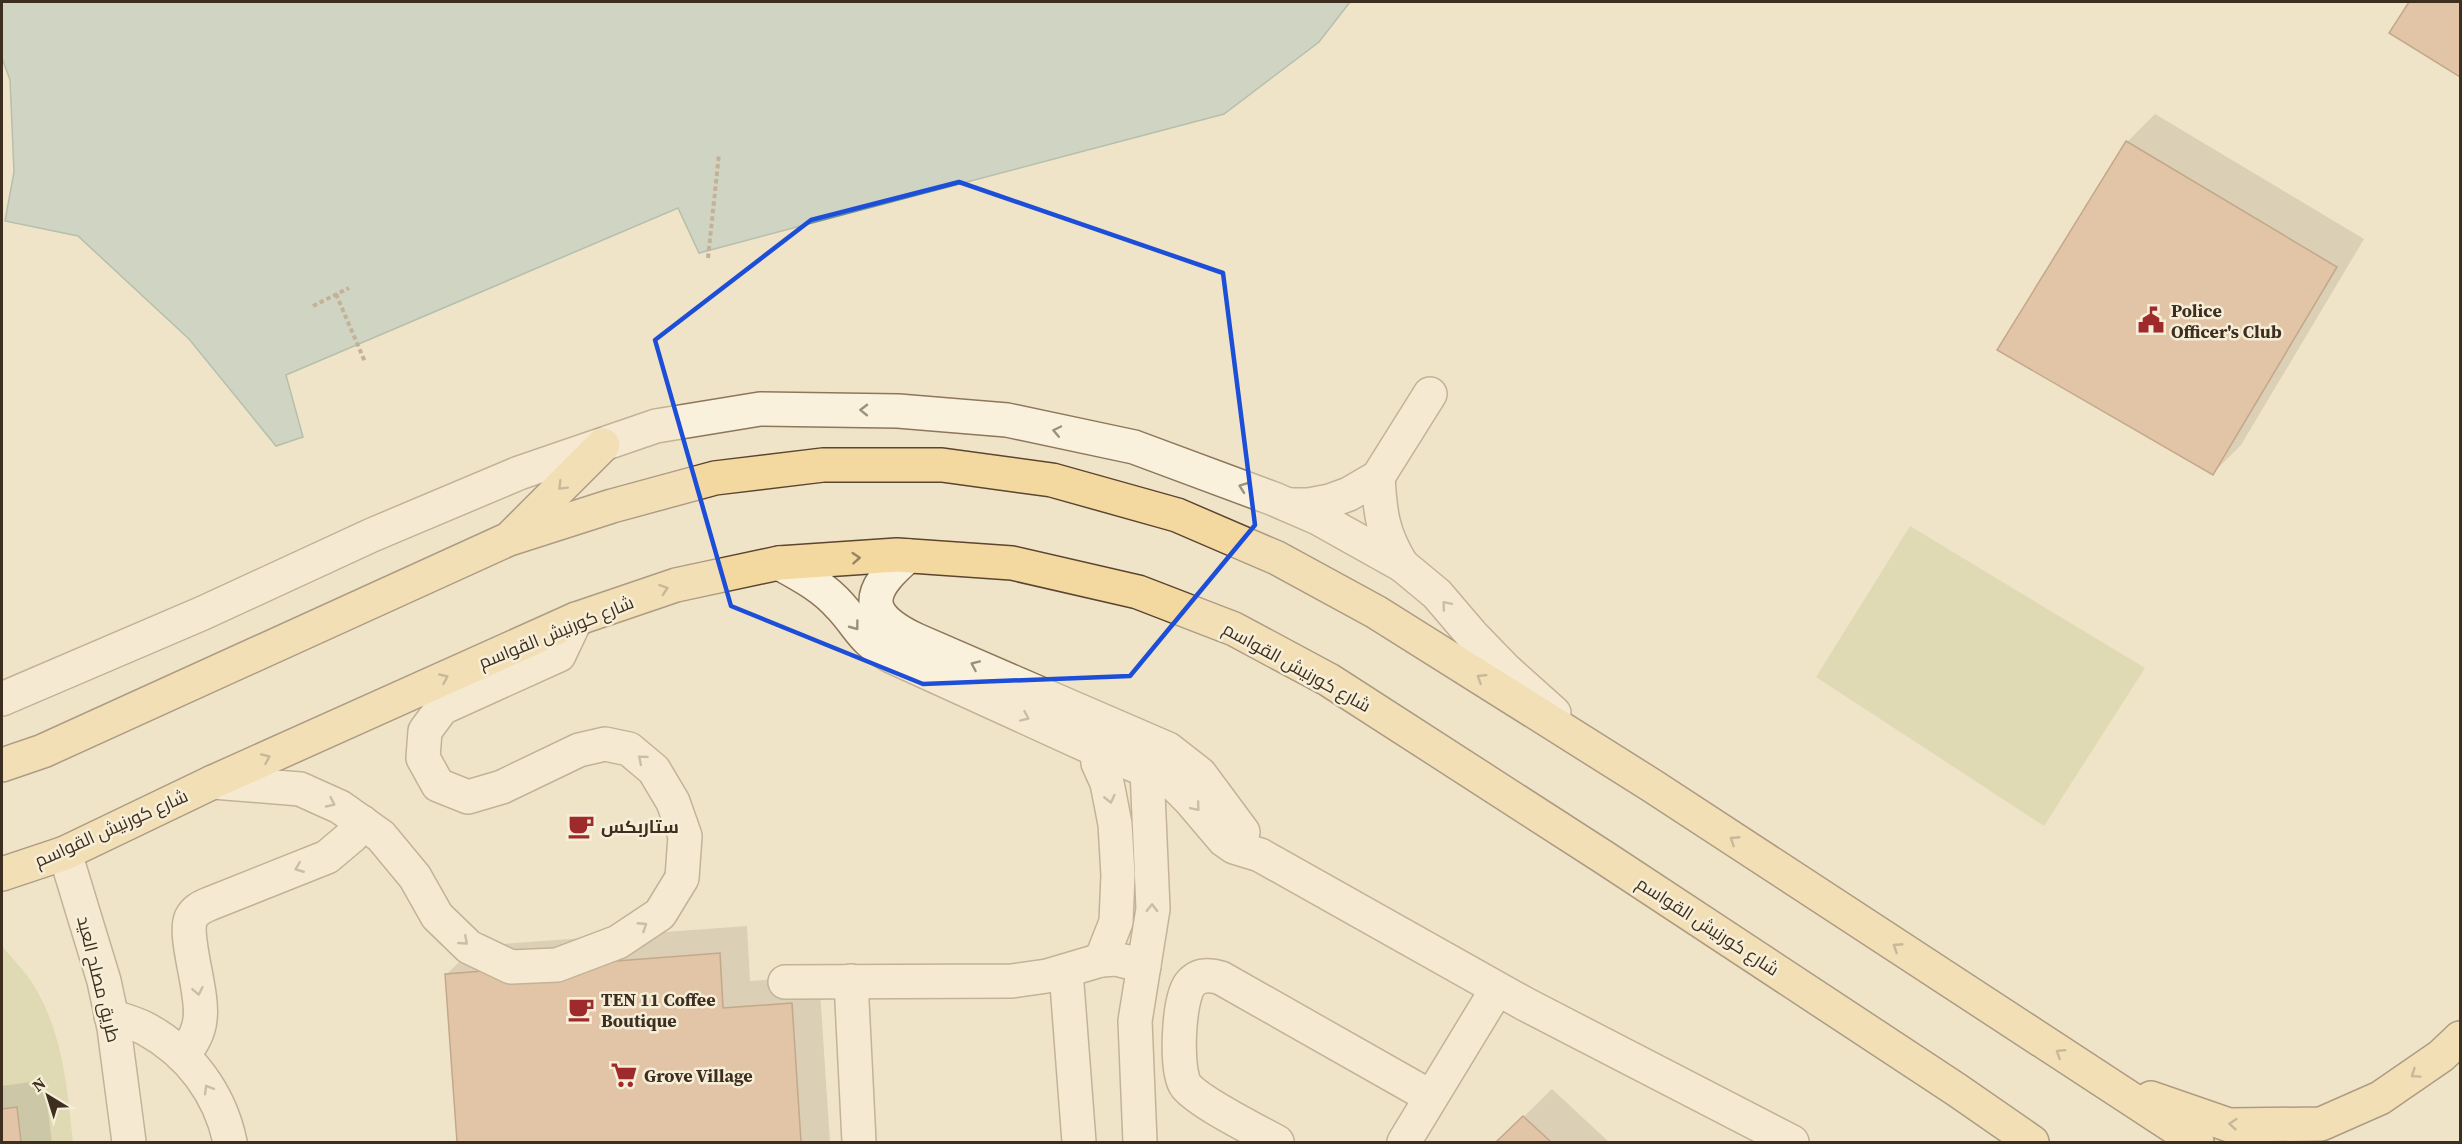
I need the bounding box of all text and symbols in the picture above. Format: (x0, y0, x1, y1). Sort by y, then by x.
place label: Police Officer's Club (2171, 298, 2282, 344)
public building icon: Police Officer's Club (2136, 305, 2166, 335)
one-way arrow (859, 404, 868, 416)
one-way arrow (1052, 425, 1062, 438)
one-way arrow (558, 479, 569, 490)
one-way arrow (1238, 482, 1249, 495)
one-way arrow (851, 552, 860, 565)
one-way arrow (658, 584, 669, 597)
street label: شارع كورنيش القواسم (475, 589, 637, 675)
one-way arrow (1443, 601, 1454, 612)
street label: شارع كورنيش القواسم (1219, 616, 1375, 718)
one-way arrow (848, 620, 859, 631)
one-way arrow (970, 661, 981, 673)
one-way arrow (438, 674, 449, 686)
one-way arrow (1477, 674, 1487, 686)
one-way arrow (1019, 710, 1030, 722)
one-way arrow (260, 753, 271, 765)
one-way arrow (637, 755, 648, 766)
street label: شارع كورنيش القواسم (30, 783, 192, 873)
one-way arrow (1103, 794, 1116, 804)
one-way arrow (325, 796, 336, 808)
one-way arrow (1189, 800, 1200, 811)
cafe icon: ستاربكس (566, 811, 596, 841)
place label: ستاربكس (601, 814, 679, 839)
one-way arrow (1729, 836, 1740, 847)
one-way arrow (295, 861, 306, 873)
street label: شارع كورنيش القواسم (1632, 870, 1784, 982)
one-way arrow (1146, 903, 1159, 912)
street label: طريق مصلح العيد (71, 913, 127, 1045)
one-way arrow (637, 921, 647, 933)
one-way arrow (457, 934, 468, 945)
one-way arrow (1892, 943, 1903, 954)
one-way arrow (191, 986, 204, 996)
place label: TEN 11 Coffee Boutique (601, 987, 716, 1033)
cafe icon: TEN 11 Coffee Boutique (566, 994, 596, 1024)
one-way arrow (2056, 1049, 2066, 1061)
supermarket icon: Grove Village (609, 1060, 639, 1090)
place label: Grove Village (644, 1063, 753, 1088)
north arrow (18, 1066, 78, 1126)
one-way arrow (2411, 1067, 2422, 1078)
text: N (27, 1072, 50, 1096)
one-way arrow (205, 1084, 216, 1095)
one-way arrow (2228, 1118, 2238, 1131)

